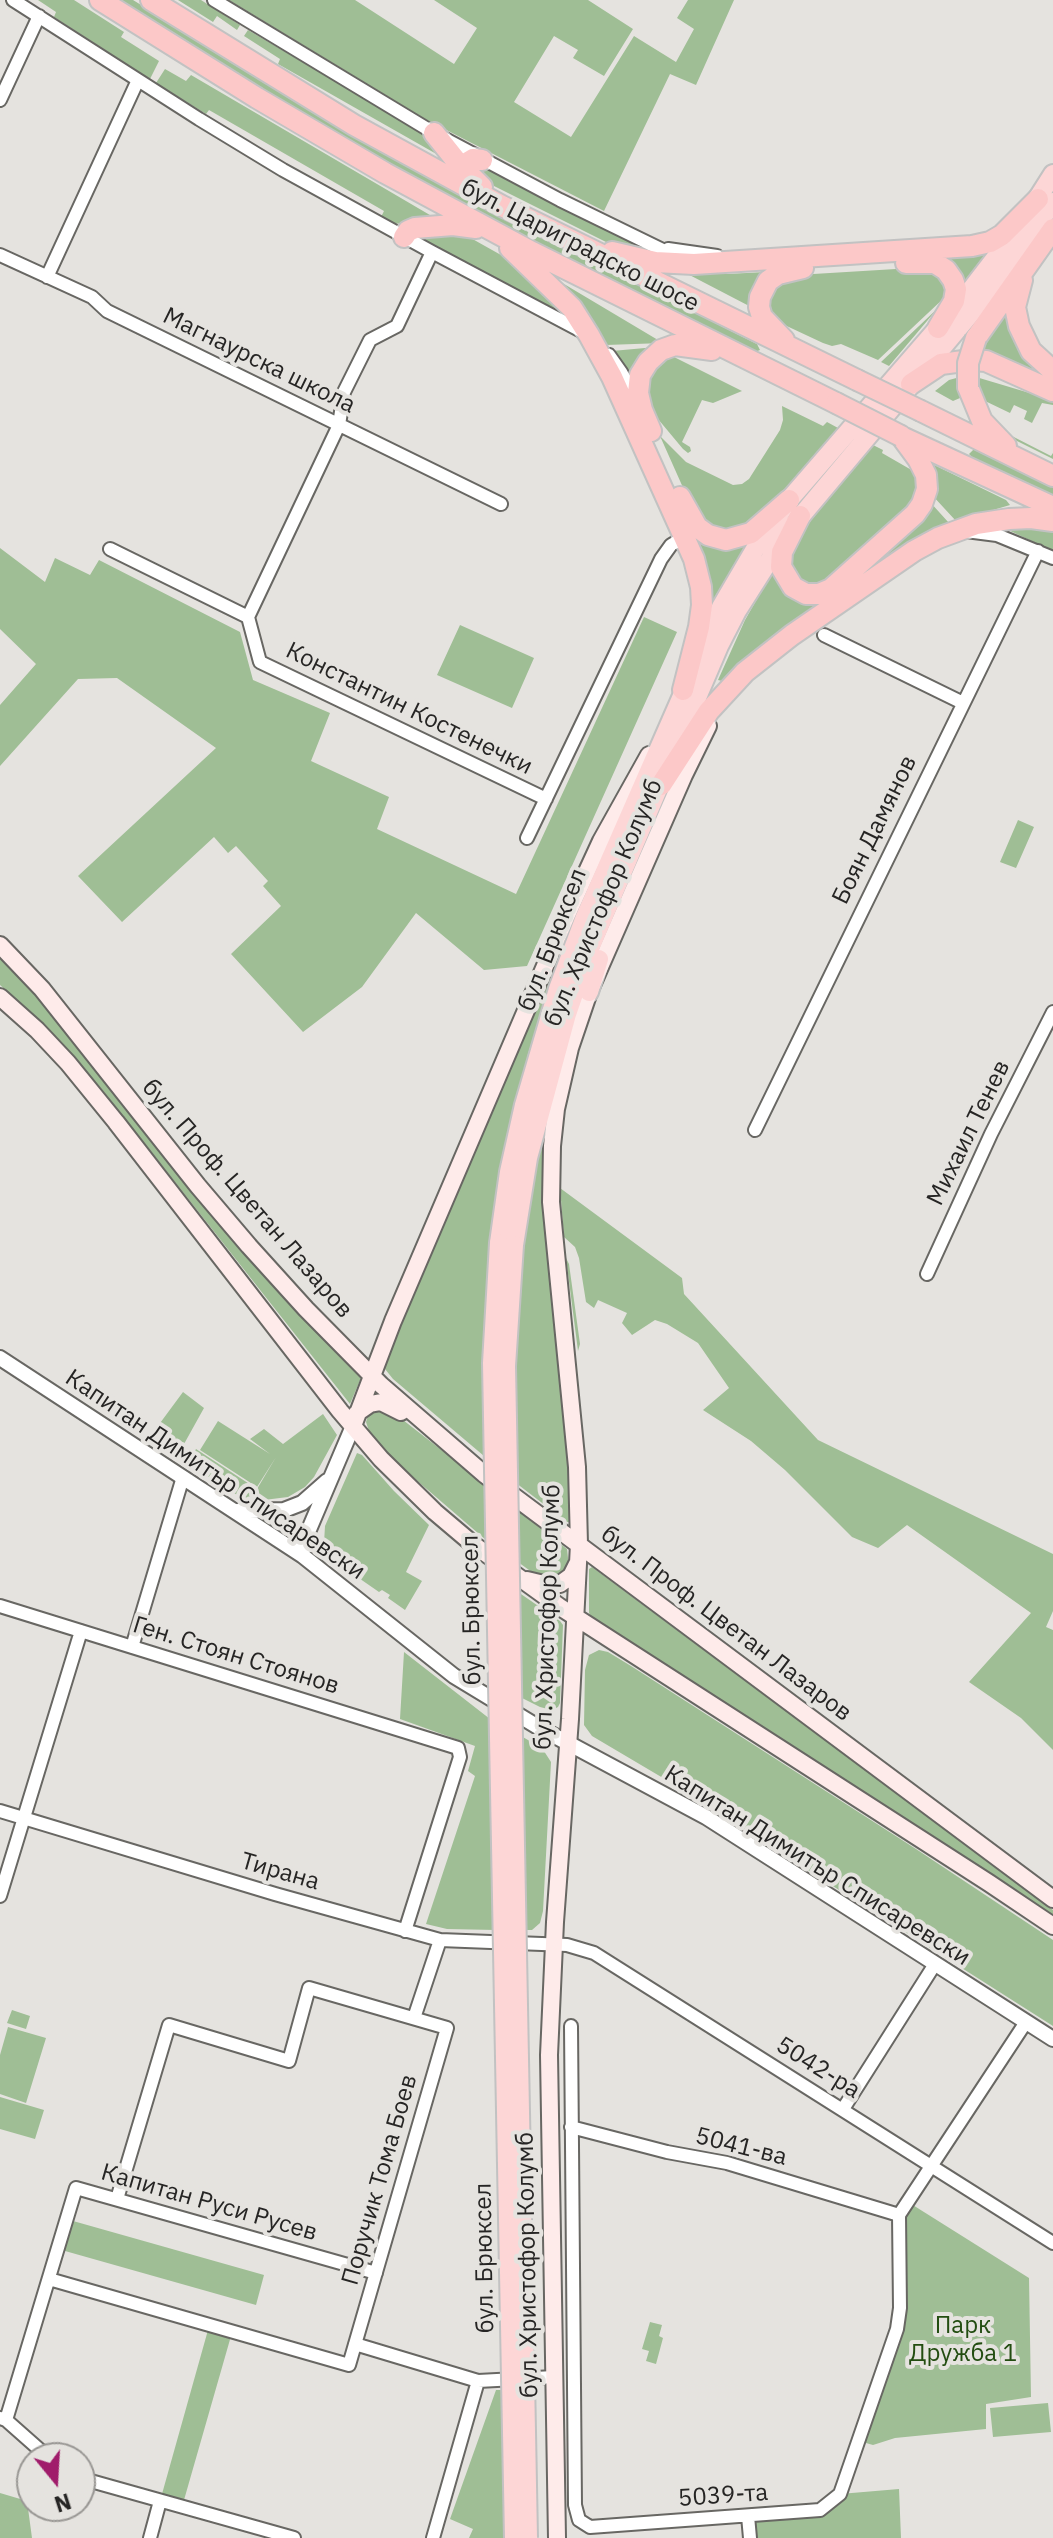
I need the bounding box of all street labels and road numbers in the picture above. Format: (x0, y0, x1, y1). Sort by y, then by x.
street label: бул. Цариградско шосе (456, 174, 704, 318)
street label: Магнаурска школа (158, 302, 360, 420)
street label: Константин Костенечки (281, 637, 537, 781)
street label: Боян Дамянов (827, 751, 923, 909)
street label: бул. Христофор Колумб (539, 775, 669, 1031)
street label: бул. Брюксел (513, 865, 593, 1015)
street label: Михаил Тенев (921, 1056, 1017, 1210)
street label: бул. Проф. Цветан Лазаров (136, 1074, 358, 1324)
street label: Капитан Димитър Списаревски (60, 1364, 370, 1586)
street label: бул. Христофор Колумб (529, 1484, 567, 1750)
street label: бул. Проф. Цветан Лазаров (595, 1520, 857, 1728)
street label: бул. Брюксел (456, 1535, 488, 1685)
street label: Ген. Стоян Стоянов (129, 1611, 343, 1701)
street label: Капитан Димитър Списаревски (659, 1760, 975, 1972)
street label: Тирана (237, 1847, 323, 1897)
street label: 5042-ра (771, 2031, 865, 2105)
street label: Поручик Тома Боев (336, 2071, 424, 2289)
street label: 5041-ва (692, 2122, 790, 2172)
street label: бул. Христофор Колумб (511, 2132, 545, 2398)
street label: Капитан Руси Русев (98, 2158, 320, 2248)
street label: бул. Брюксел (469, 2183, 501, 2333)
street label: 5039-та (677, 2478, 769, 2514)

